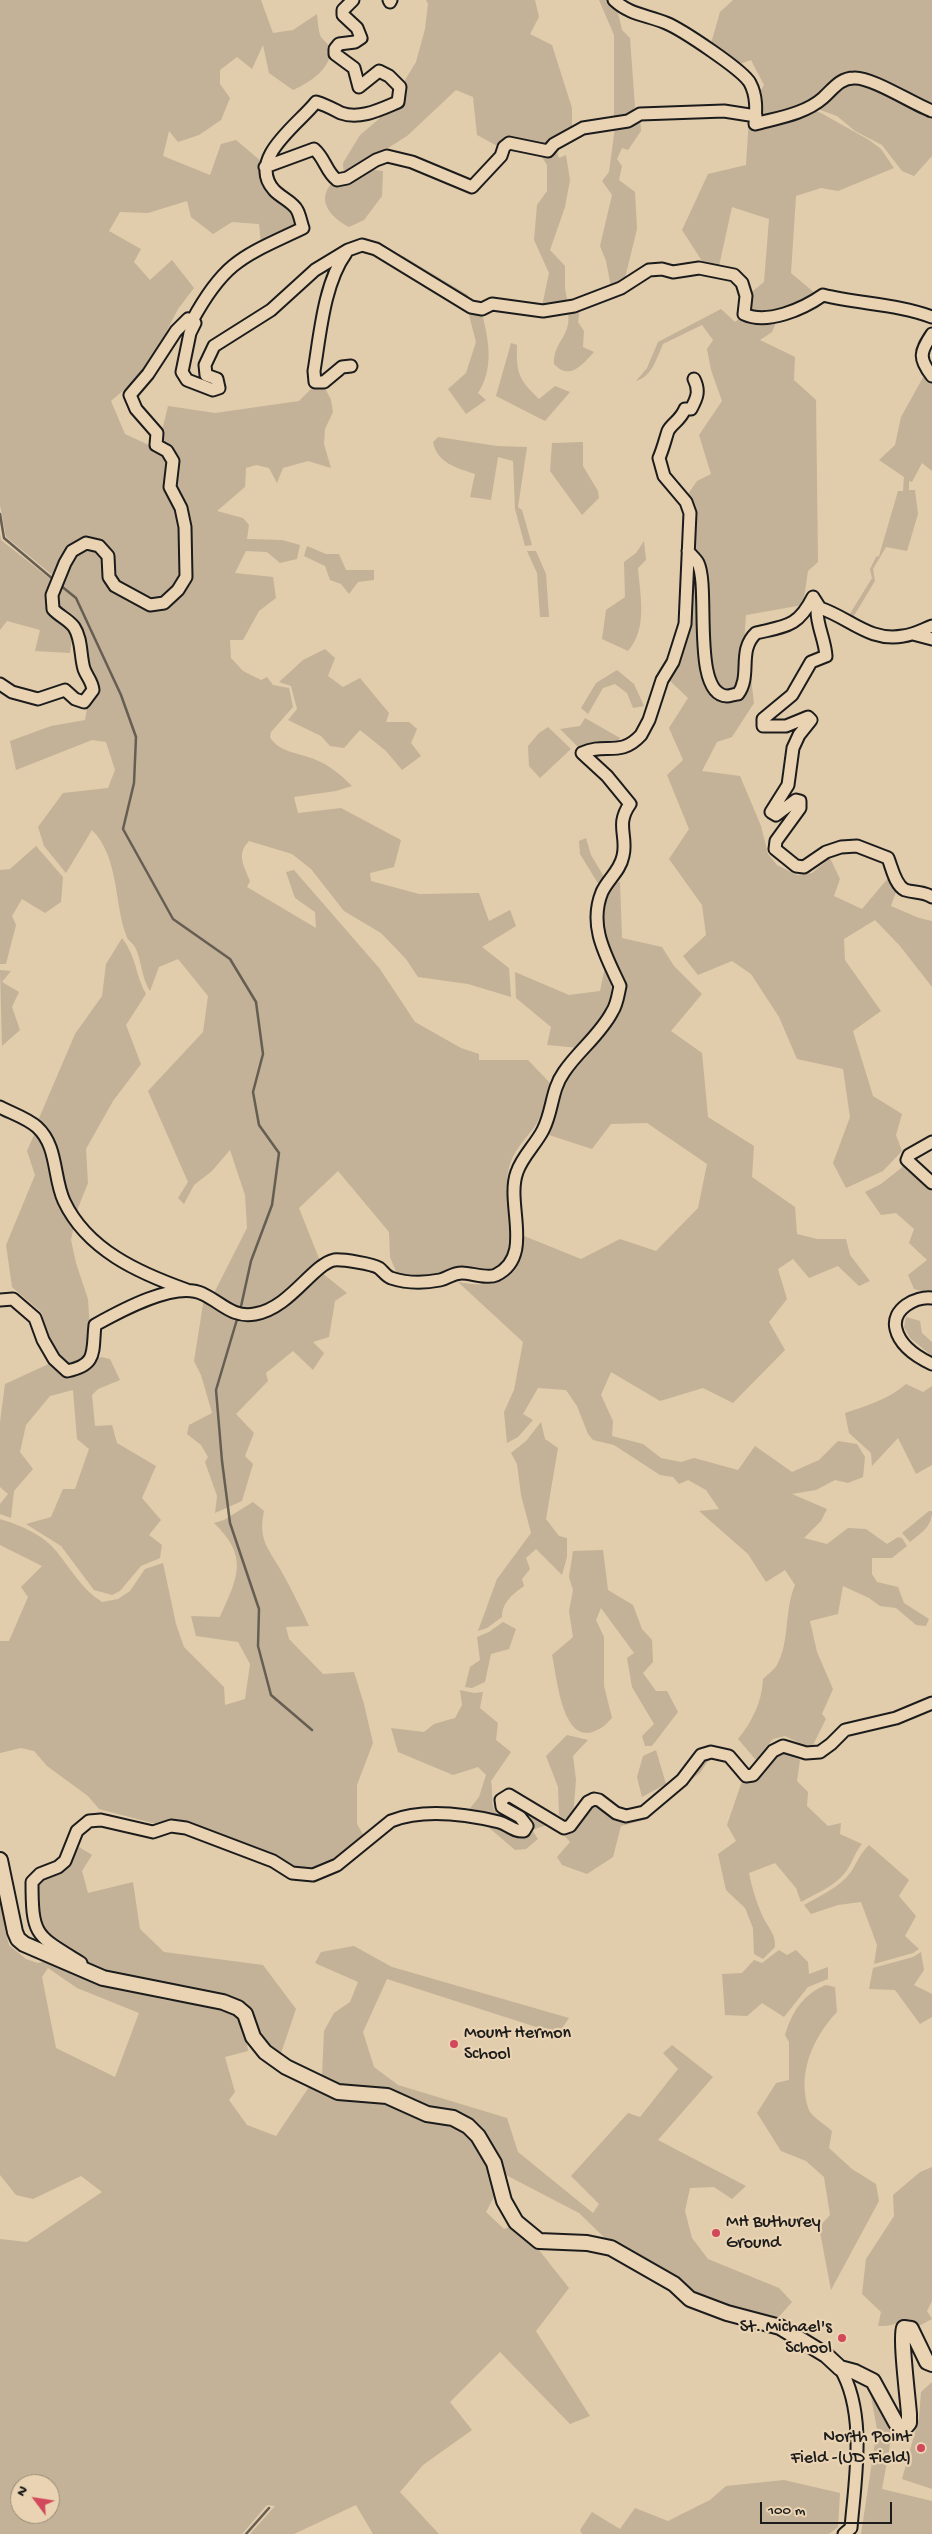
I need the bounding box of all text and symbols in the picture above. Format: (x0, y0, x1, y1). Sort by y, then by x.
place label: Mount Hermon School (464, 2023, 571, 2066)
marker: Mount Hermon School (448, 2038, 460, 2050)
place label: MH Buthurey Ground (726, 2212, 821, 2254)
marker: MH Buthurey Ground (710, 2227, 722, 2239)
place label: St. Michael's School (740, 2317, 832, 2360)
marker: St. Michael's School (836, 2332, 848, 2344)
place label: North Point Field -(UD Field) (791, 2427, 911, 2470)
marker: North Point Field -(UD Field) (915, 2442, 927, 2454)
north arrow (10, 2474, 60, 2524)
text: N (13, 2483, 32, 2500)
scale bar (762, 2492, 894, 2524)
text: 100 m (768, 2502, 805, 2520)

